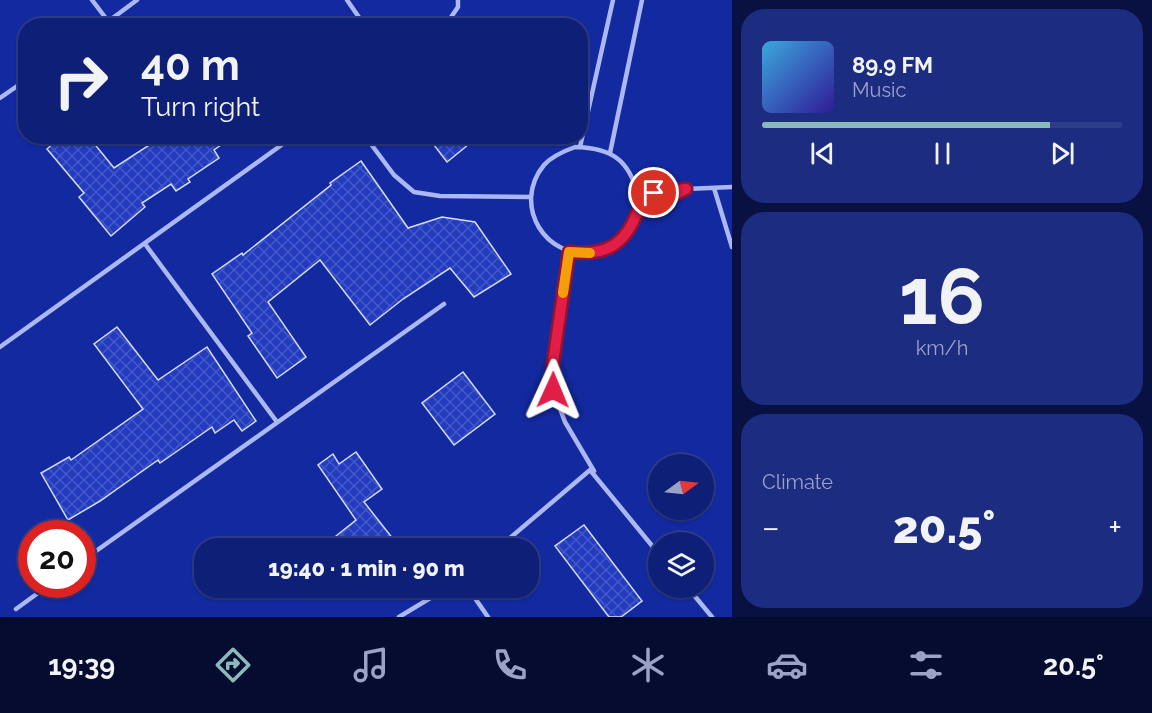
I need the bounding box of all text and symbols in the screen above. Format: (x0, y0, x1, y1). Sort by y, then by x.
text: 40 m (141, 41, 240, 90)
icon: right (42, 42, 120, 120)
text: 89.9 FM (852, 52, 933, 78)
text: Music (852, 78, 906, 102)
text: Turn right (141, 91, 260, 122)
icon: previous (806, 137, 839, 170)
icon: pause (926, 137, 959, 170)
icon: next (1046, 137, 1079, 170)
pin (628, 167, 679, 218)
icon: arrive (637, 176, 670, 209)
text: 16 (899, 251, 985, 342)
text: km/h (916, 336, 968, 360)
position arrow (521, 358, 585, 422)
north arrow (648, 454, 714, 520)
map controls (648, 454, 714, 598)
text: Climate (762, 470, 833, 494)
text: 20.5° (893, 501, 995, 554)
text: − (762, 508, 780, 547)
text: + (1108, 508, 1122, 547)
speed limit sign: 20 (18, 520, 96, 598)
button: layers (648, 532, 714, 598)
text: 19:40 · 1 min · 90 m (268, 555, 465, 581)
icon: directions (212, 644, 254, 686)
icon: music (350, 644, 392, 686)
icon: phone (489, 644, 531, 686)
icon: climate (627, 644, 669, 686)
icon: car (766, 644, 808, 686)
icon: filters (905, 644, 947, 686)
text: 19:39 (48, 650, 115, 681)
text: 20.5° (1043, 650, 1104, 681)

